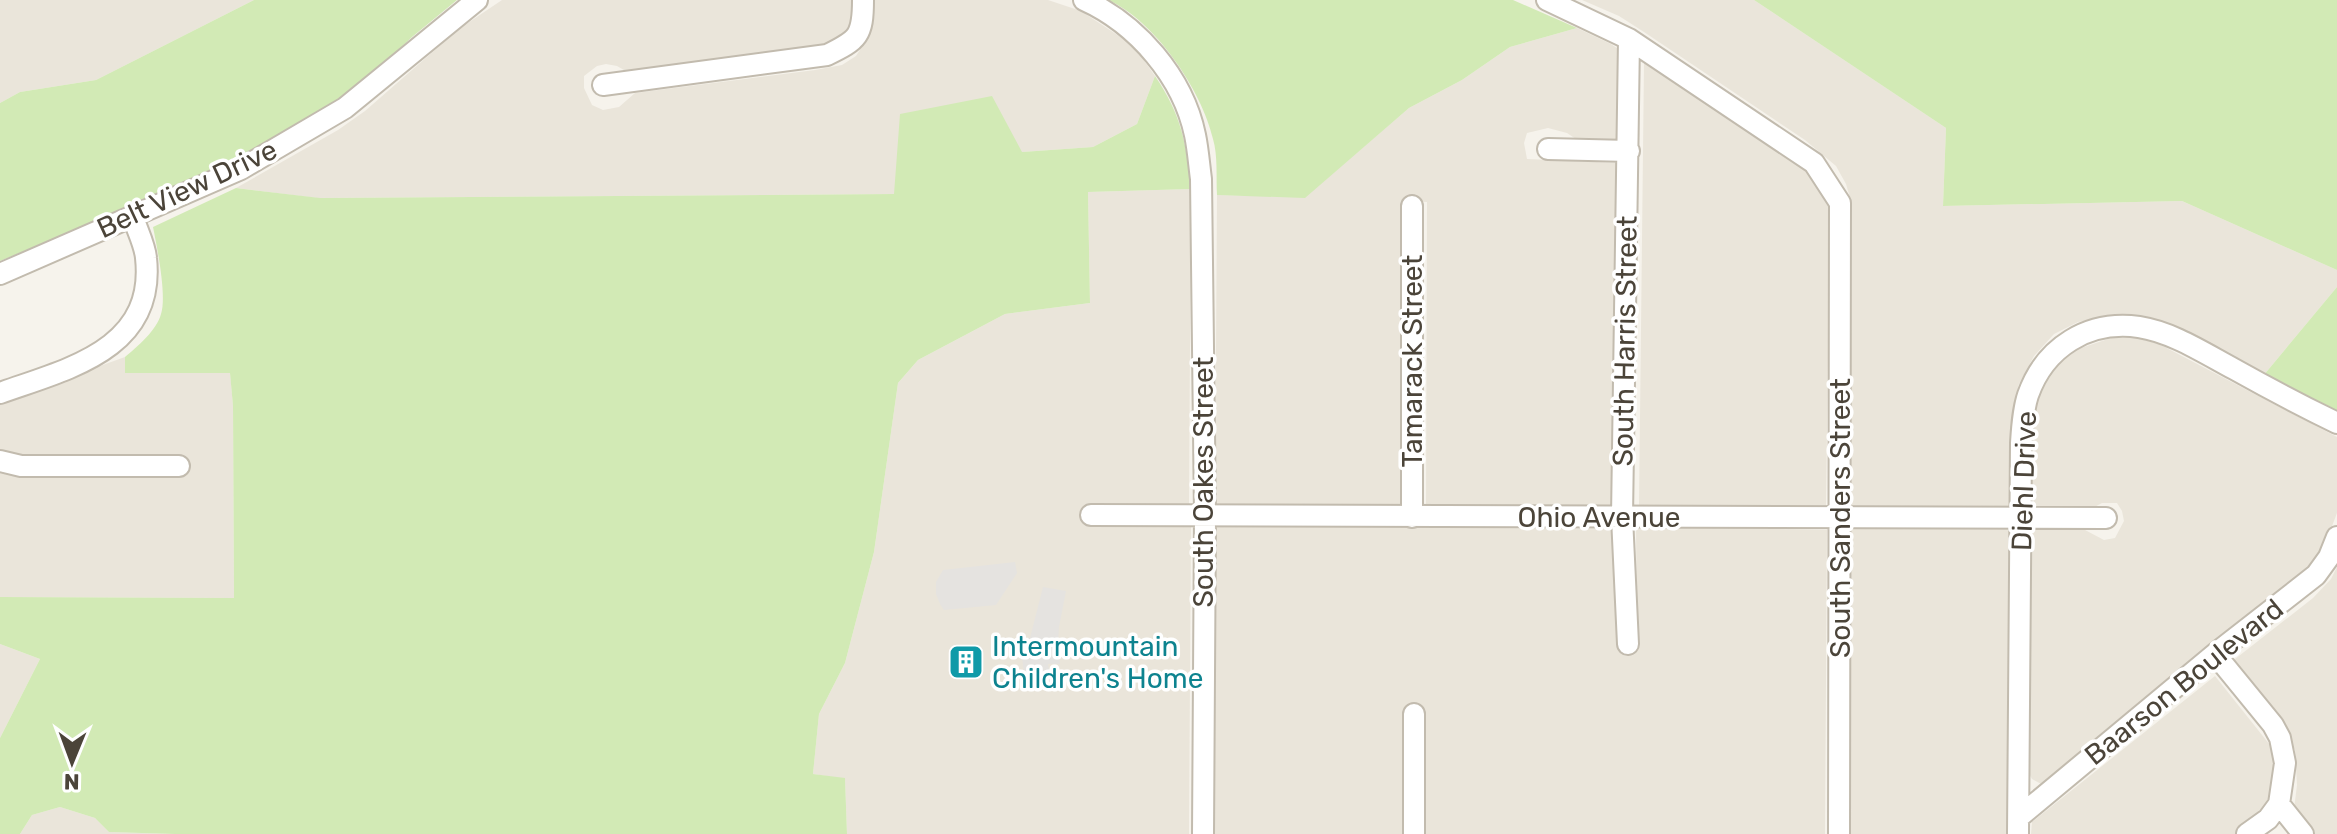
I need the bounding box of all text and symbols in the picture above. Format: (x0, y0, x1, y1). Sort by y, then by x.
street label: Belt View Drive (92, 133, 282, 245)
street label: South Harris Street (1606, 215, 1644, 467)
street label: Tamarack Street (1396, 255, 1429, 467)
street label: South Oakes Street (1187, 356, 1220, 608)
street label: South Sanders Street (1824, 378, 1857, 658)
street label: Diehl Drive (2005, 411, 2043, 551)
street label: Ohio Avenue (1517, 501, 1681, 534)
street label: Baarson Boulevard (2078, 592, 2290, 772)
place label: Intermountain Children's Home (992, 630, 1203, 695)
building icon: Intermountain Children's Home (947, 643, 985, 681)
north arrow (32, 722, 112, 802)
text: N (64, 768, 80, 795)

